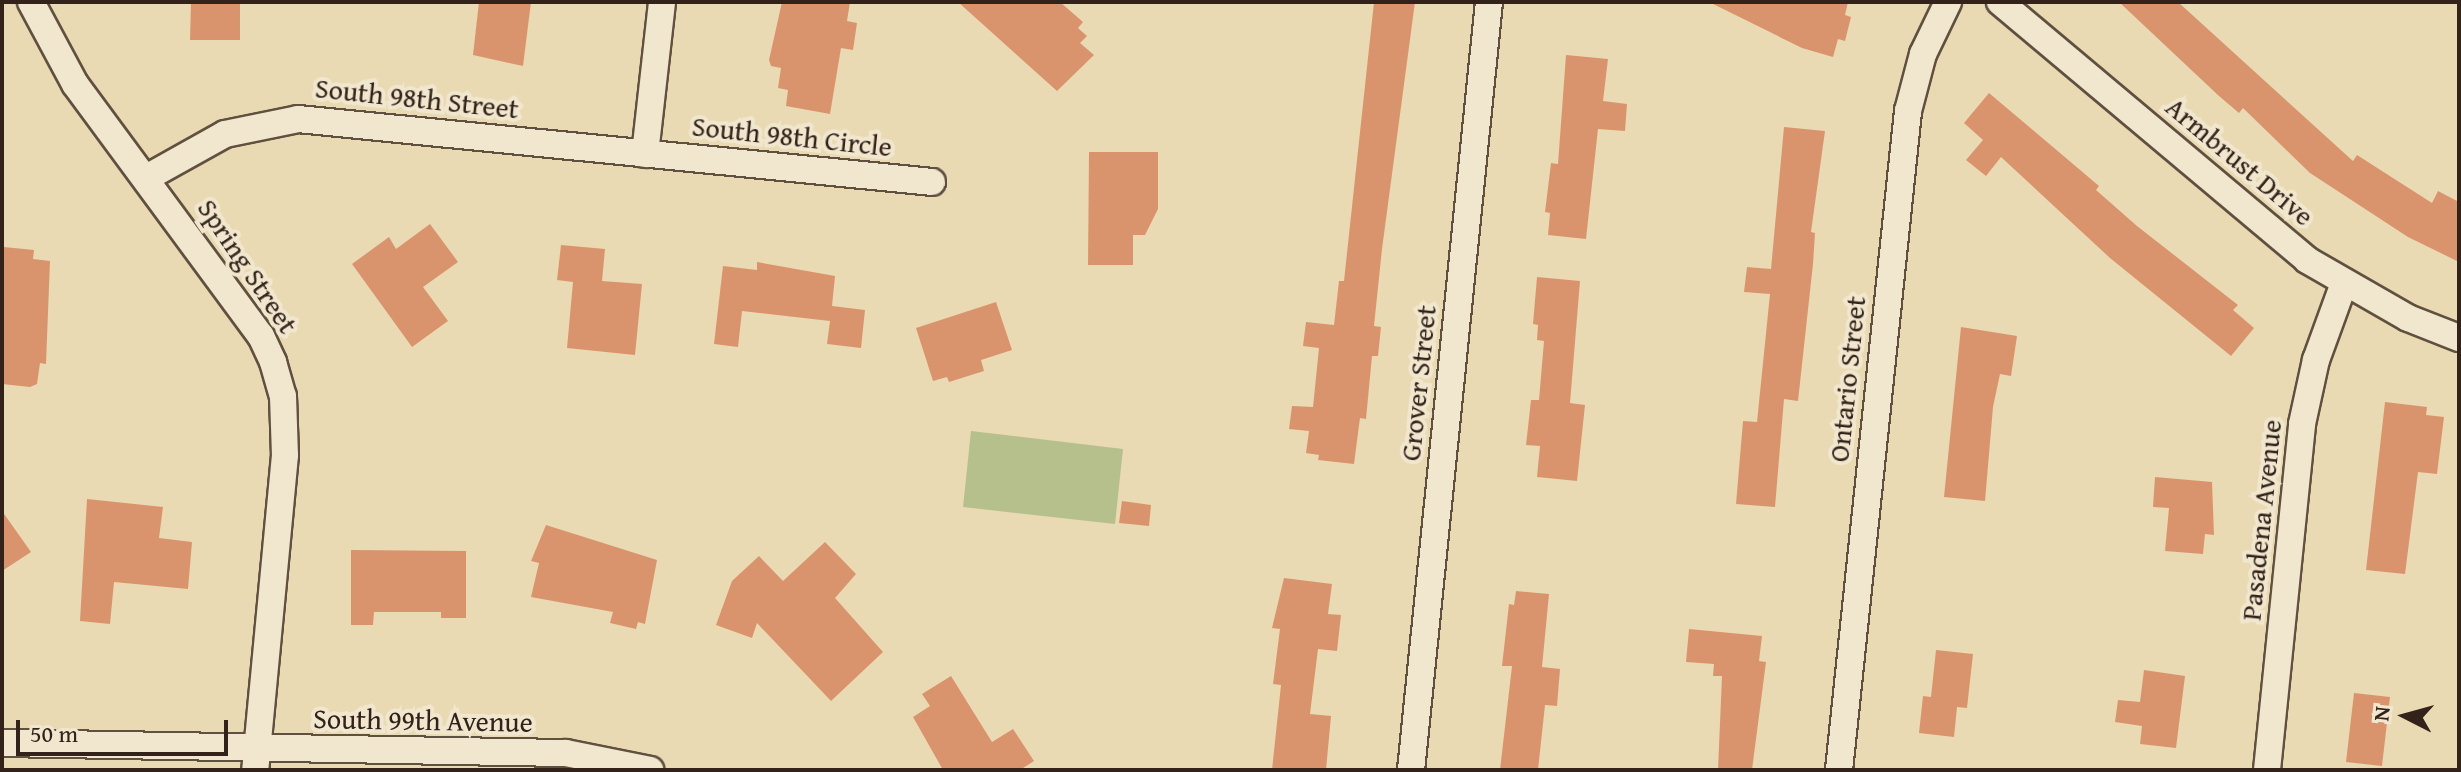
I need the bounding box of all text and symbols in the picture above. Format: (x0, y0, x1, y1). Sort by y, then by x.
street label: South 98th Street (314, 71, 520, 125)
street label: Armbrust Drive (2159, 89, 2321, 233)
street label: South 98th Circle (690, 109, 894, 163)
street label: Spring Street (191, 192, 305, 340)
street label: Ontario Street (1822, 294, 1872, 464)
street label: Grover Street (1393, 304, 1443, 462)
street label: Pasadena Avenue (2234, 418, 2288, 622)
north arrow (2365, 676, 2445, 756)
street label: South 99th Avenue (313, 701, 533, 739)
scale bar (20, 704, 232, 754)
text: N (2364, 704, 2398, 722)
text: 50 m (30, 716, 78, 751)

